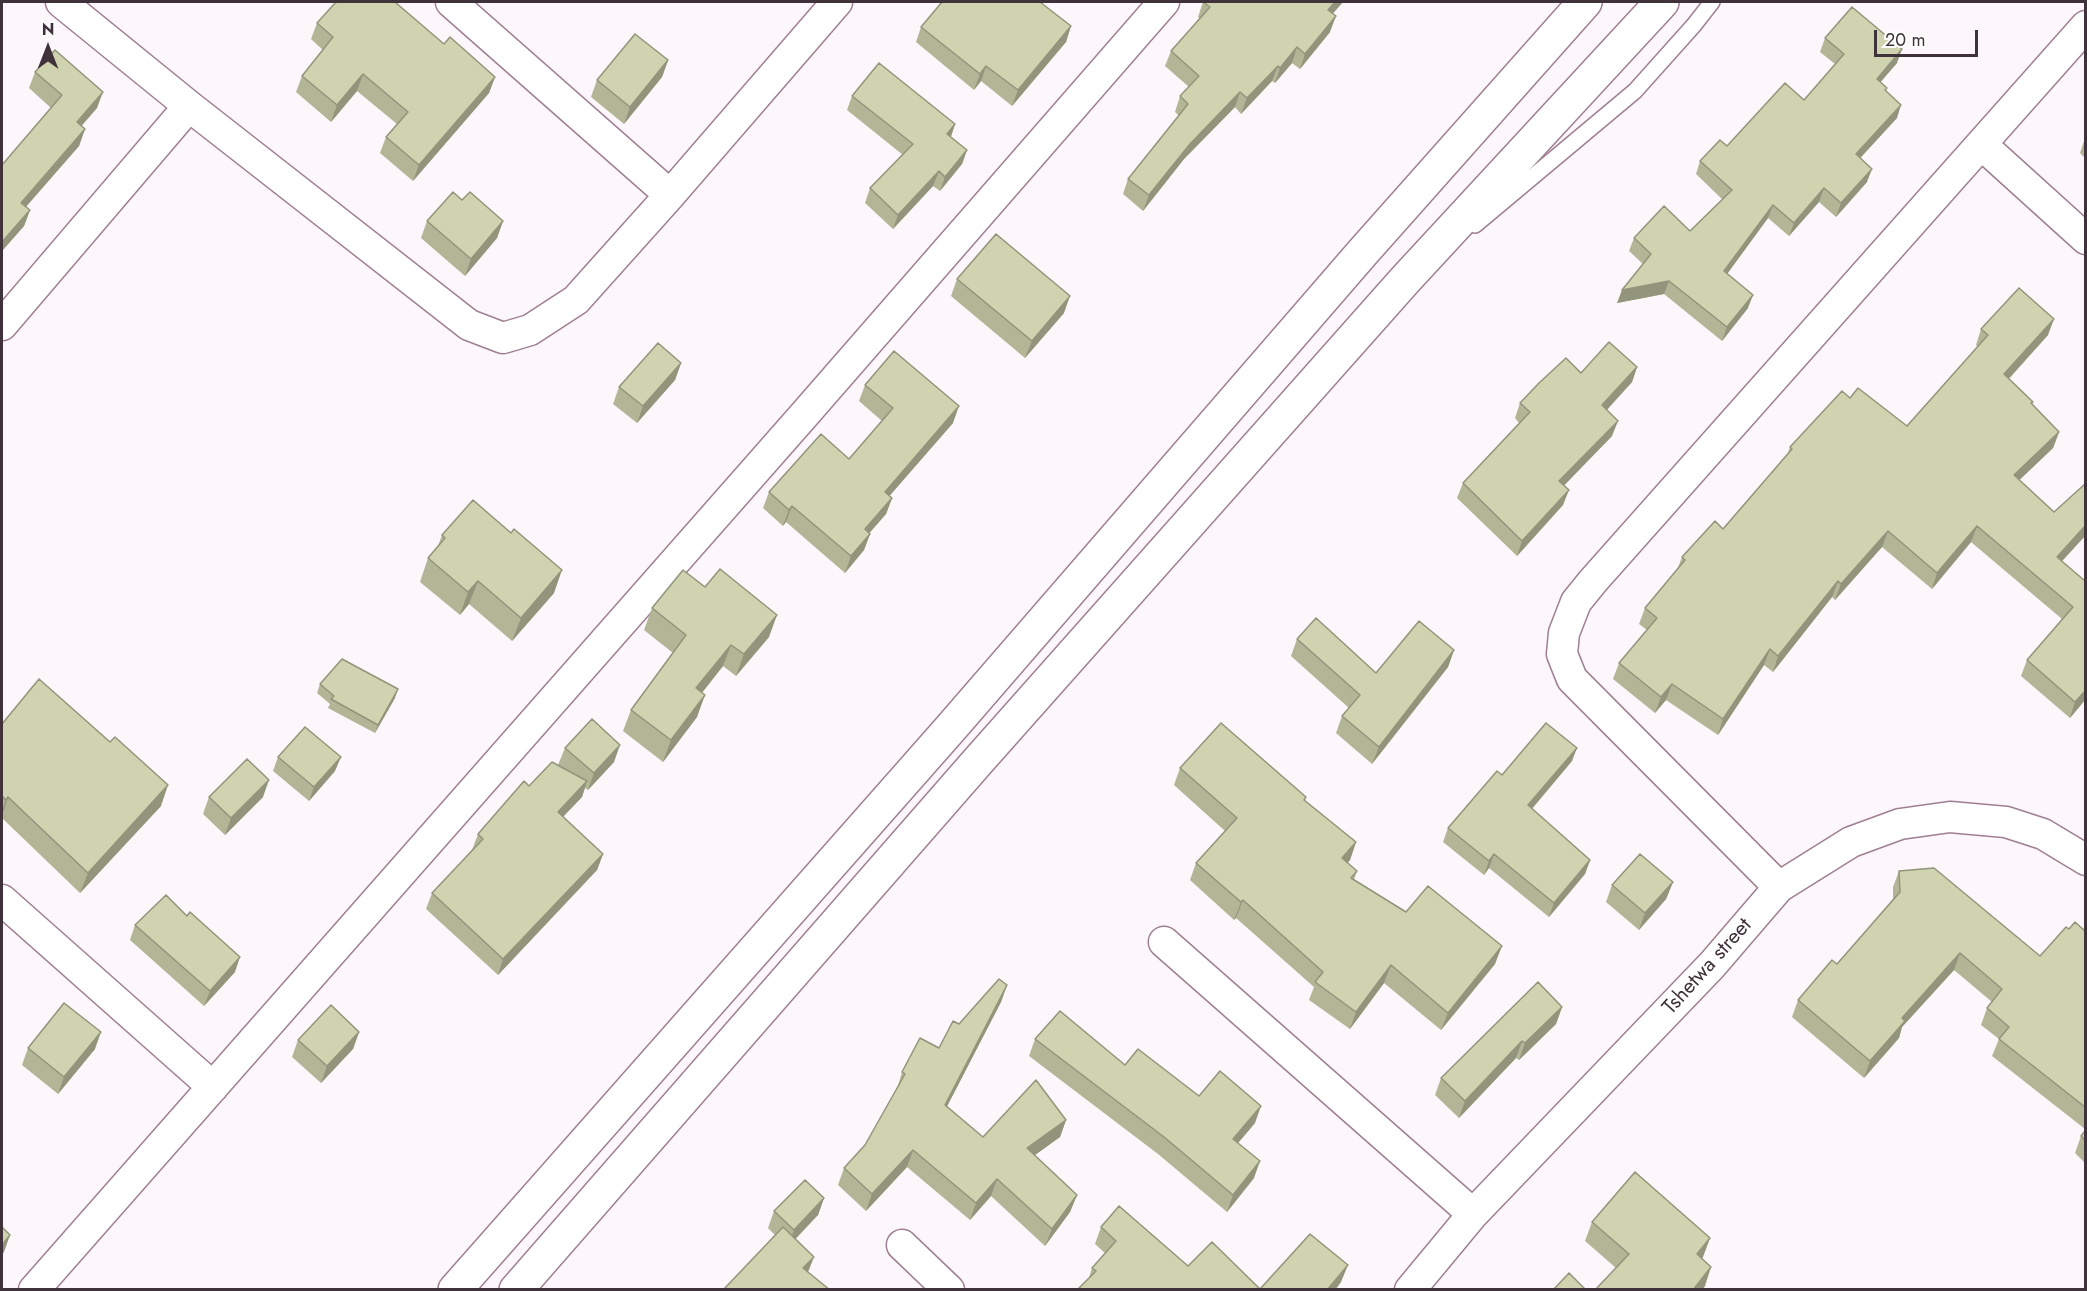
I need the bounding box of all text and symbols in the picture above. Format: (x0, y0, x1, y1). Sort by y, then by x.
north arrow (18, 18, 78, 78)
text: N (42, 18, 54, 41)
scale bar (1877, 18, 1980, 56)
text: 20 m (1885, 27, 1925, 53)
street label: Tshetwa street (1658, 914, 1758, 1020)

